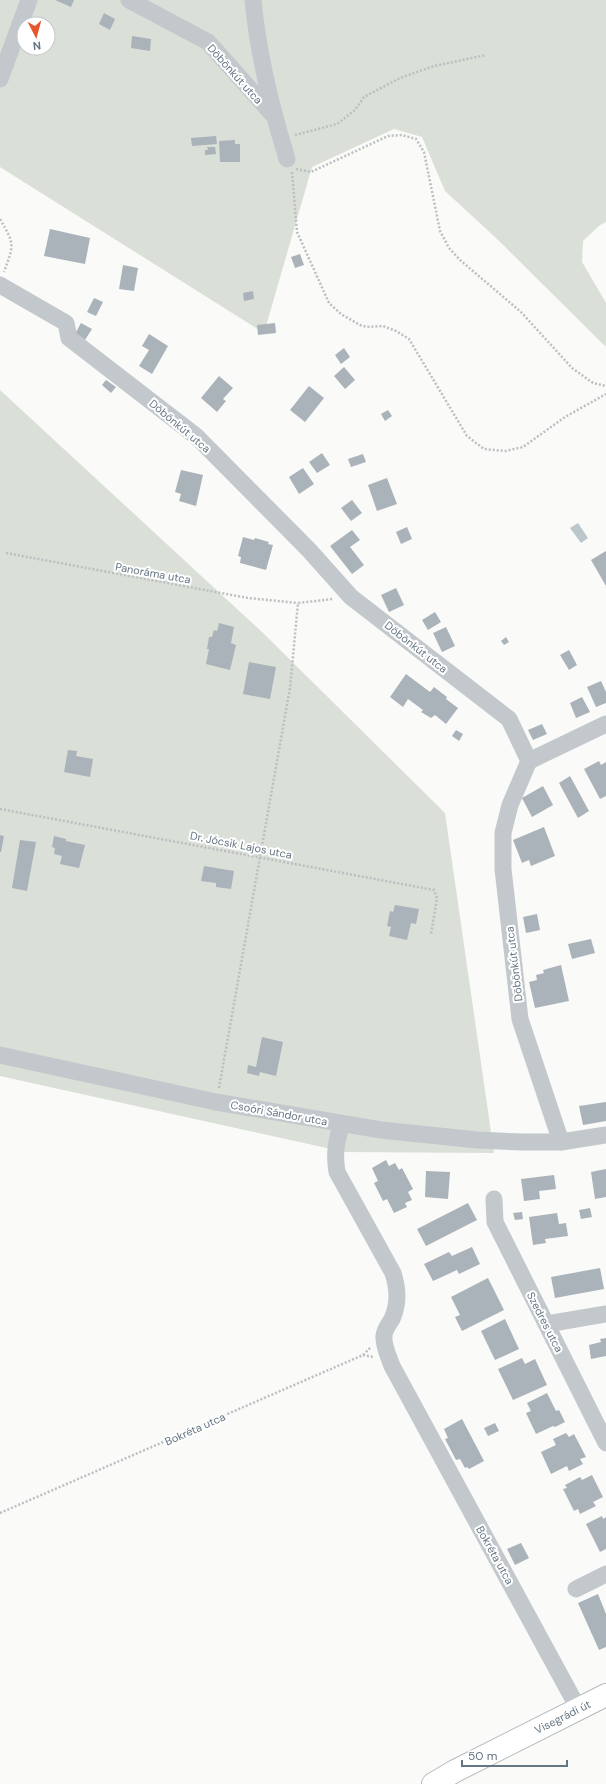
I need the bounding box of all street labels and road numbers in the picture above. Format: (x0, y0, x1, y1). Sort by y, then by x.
street label: Döbönkút utca (204, 41, 266, 107)
street label: Döbönkút utca (147, 396, 213, 456)
street label: Panoráma utca (114, 559, 192, 587)
street label: Döbönkút utca (382, 618, 450, 676)
street label: Dr. Jócsik Lajos utca (189, 828, 293, 862)
street label: Döbönkút utca (502, 926, 526, 1002)
street label: Csoóri Sándor utca (230, 1098, 328, 1128)
street label: Szedres utca (524, 1289, 566, 1355)
street label: Bokréta utca (163, 1409, 227, 1449)
street label: Bokréta utca (473, 1523, 517, 1587)
street label: Visegrádi út (532, 1697, 593, 1737)

